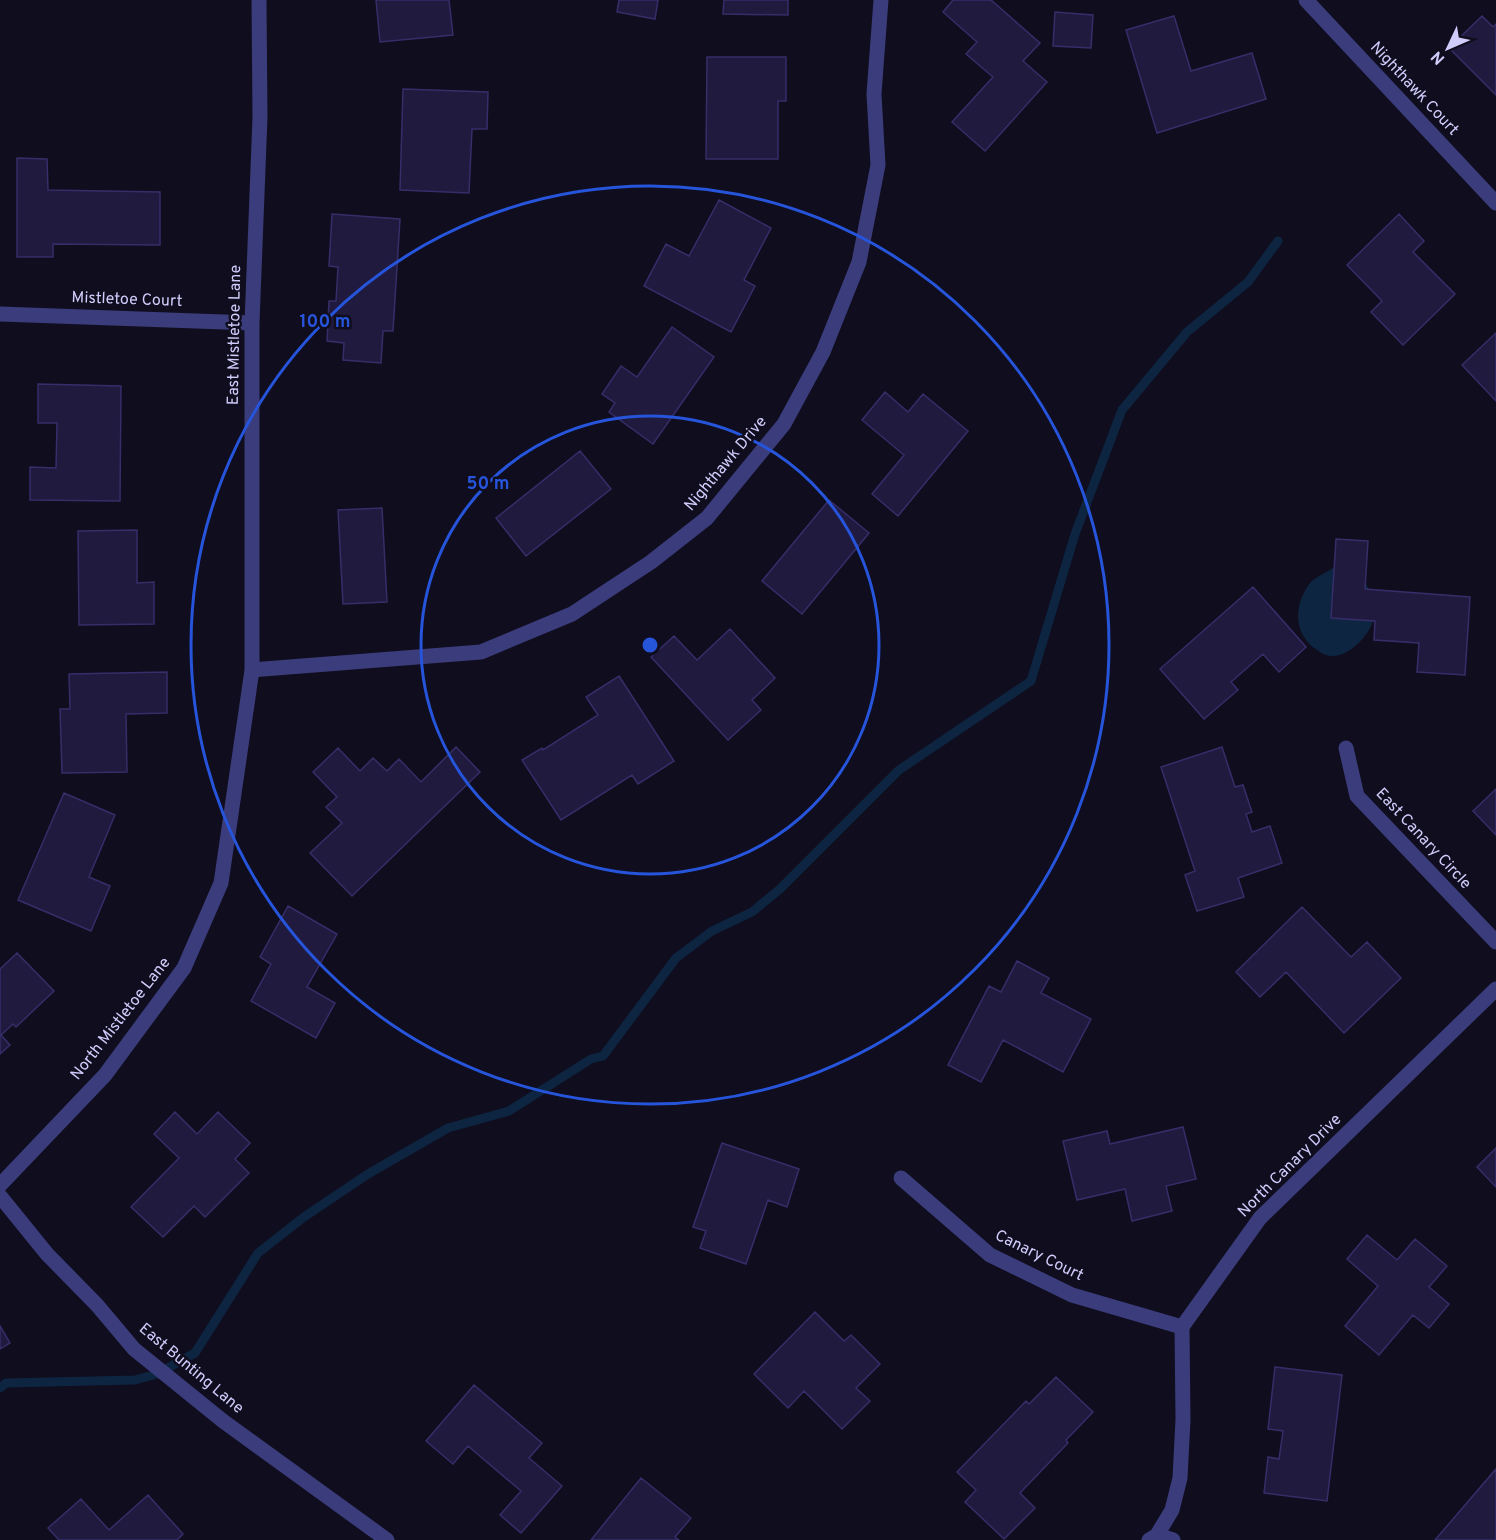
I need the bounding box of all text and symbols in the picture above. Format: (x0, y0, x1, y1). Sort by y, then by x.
north arrow (1418, 18, 1478, 78)
street label: Nighthawk Court (1366, 38, 1462, 140)
street label: East Mistletoe Lane (224, 265, 246, 405)
street label: Mistletoe Court (71, 288, 183, 312)
text: 100 m (299, 311, 351, 334)
street label: Nighthawk Drive (680, 412, 772, 516)
text: 50 m (466, 473, 510, 496)
centre of rings (640, 635, 660, 655)
street label: East Canary Circle (1371, 784, 1475, 894)
street label: North Mistletoe Lane (67, 953, 175, 1085)
street label: North Canary Drive (1234, 1110, 1346, 1222)
street label: Canary Court (991, 1226, 1087, 1286)
street label: East Bunting Lane (135, 1319, 247, 1419)

